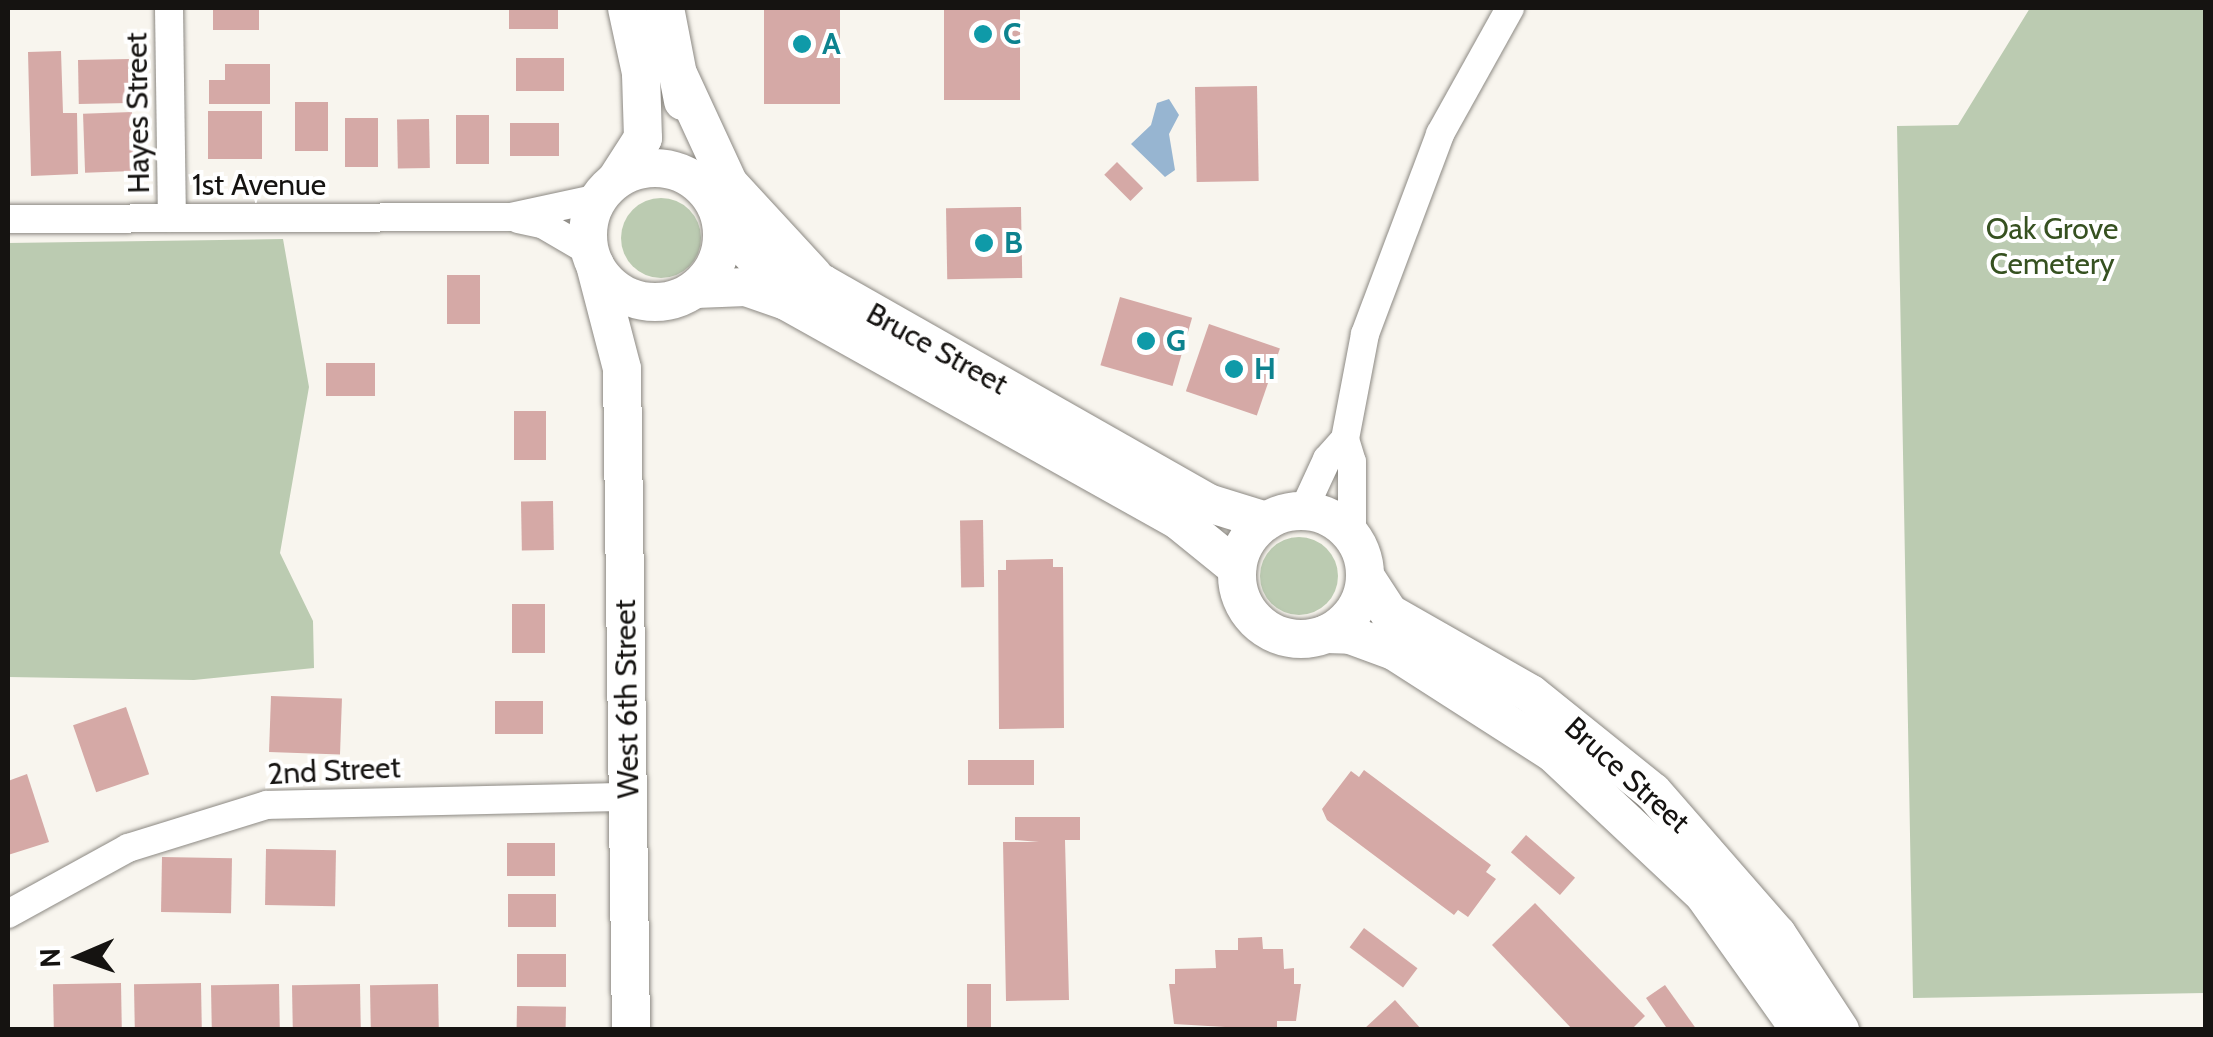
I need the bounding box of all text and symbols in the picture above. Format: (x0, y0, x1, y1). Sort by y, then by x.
place label: C (1003, 16, 1021, 52)
marker: C (972, 23, 994, 45)
place label: A (822, 26, 841, 62)
street label: Hayes Street (119, 32, 157, 194)
marker: A (791, 33, 813, 55)
street label: 1st Avenue (192, 167, 326, 203)
park label: Oak Grove Cemetery (1986, 211, 2118, 282)
place label: B (1004, 225, 1023, 261)
marker: B (973, 232, 995, 254)
street label: Bruce Street (860, 296, 1014, 402)
place label: G (1166, 323, 1186, 359)
marker: G (1135, 330, 1157, 352)
place label: H (1254, 351, 1276, 387)
marker: H (1223, 358, 1245, 380)
street label: West 6th Street (607, 599, 647, 799)
street label: Bruce Street (1557, 710, 1697, 840)
street label: 2nd Street (267, 750, 401, 792)
north arrow (30, 907, 130, 1007)
text: N (33, 948, 67, 969)

